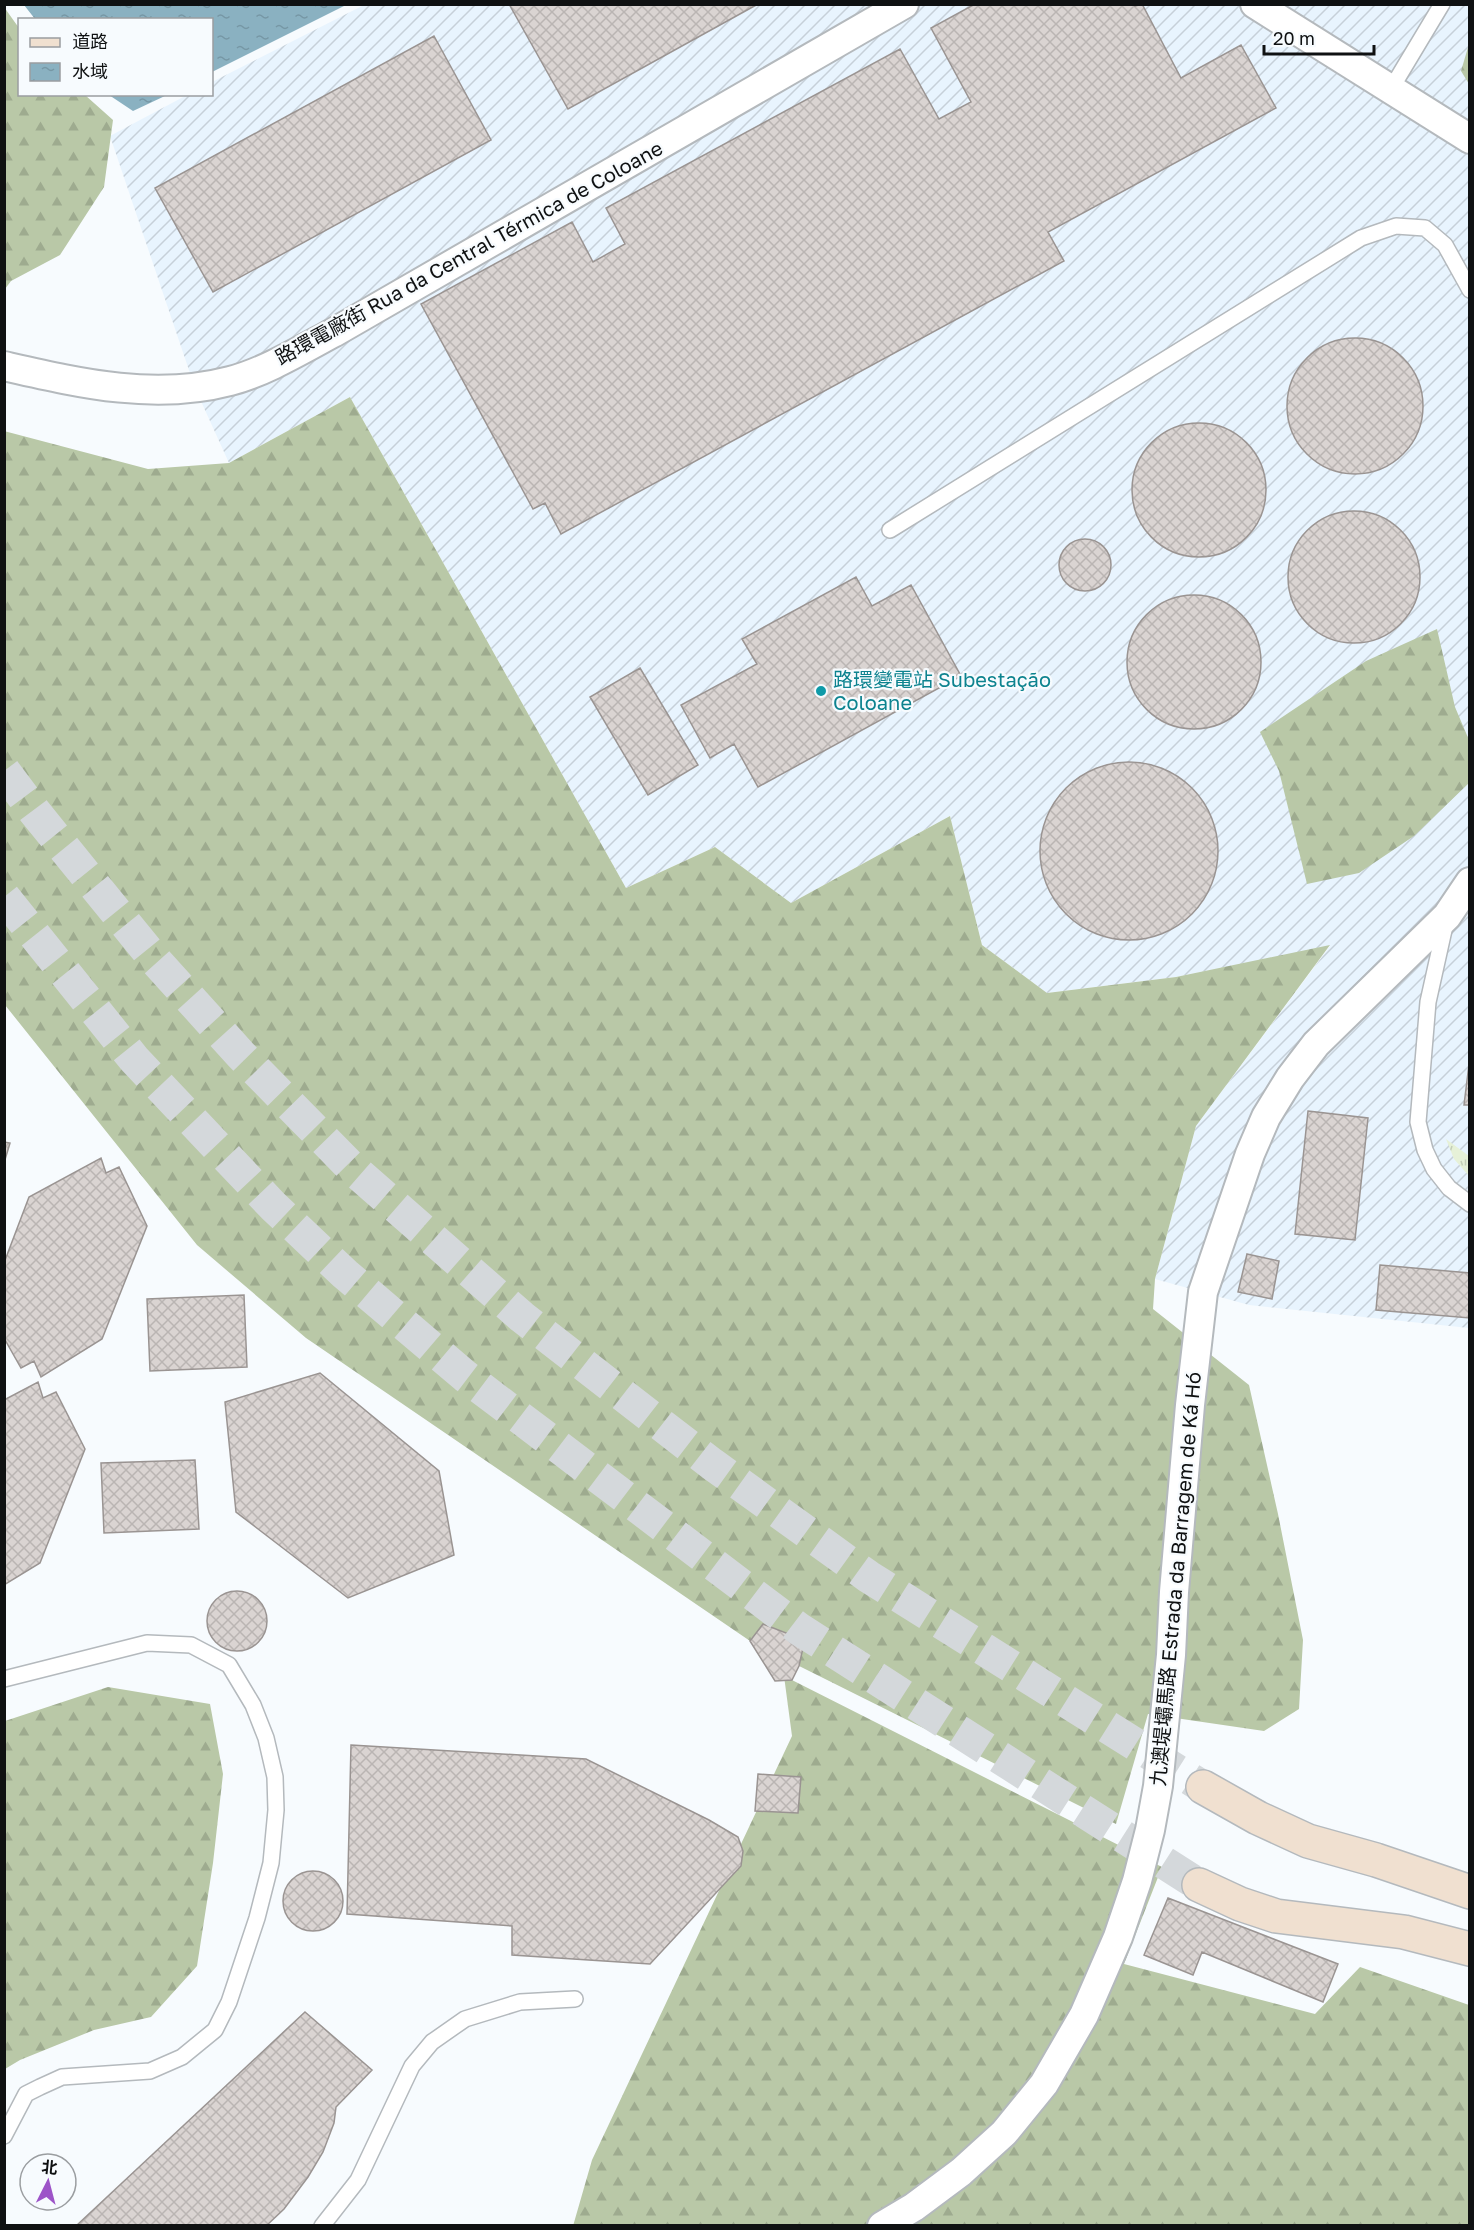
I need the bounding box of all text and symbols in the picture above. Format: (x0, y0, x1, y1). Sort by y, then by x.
legend (18, 18, 213, 96)
scale bar (1264, 18, 1374, 56)
text: 20 m (1273, 27, 1315, 49)
text: 道路 (72, 30, 108, 52)
text: 水域 (72, 60, 108, 82)
street label: 路環電廠街 Rua da Central Térmica de Coloane (271, 135, 666, 369)
place label: 路環變電站 Subestação Coloane (833, 667, 1051, 714)
marker: 路環變電站 Subestação Coloane (814, 684, 828, 698)
street label: 九澳堤壩馬路 Estrada da Barragem de Ká Hó (1145, 1371, 1205, 1787)
north arrow (18, 2152, 78, 2212)
text: 北 (41, 2156, 59, 2178)

